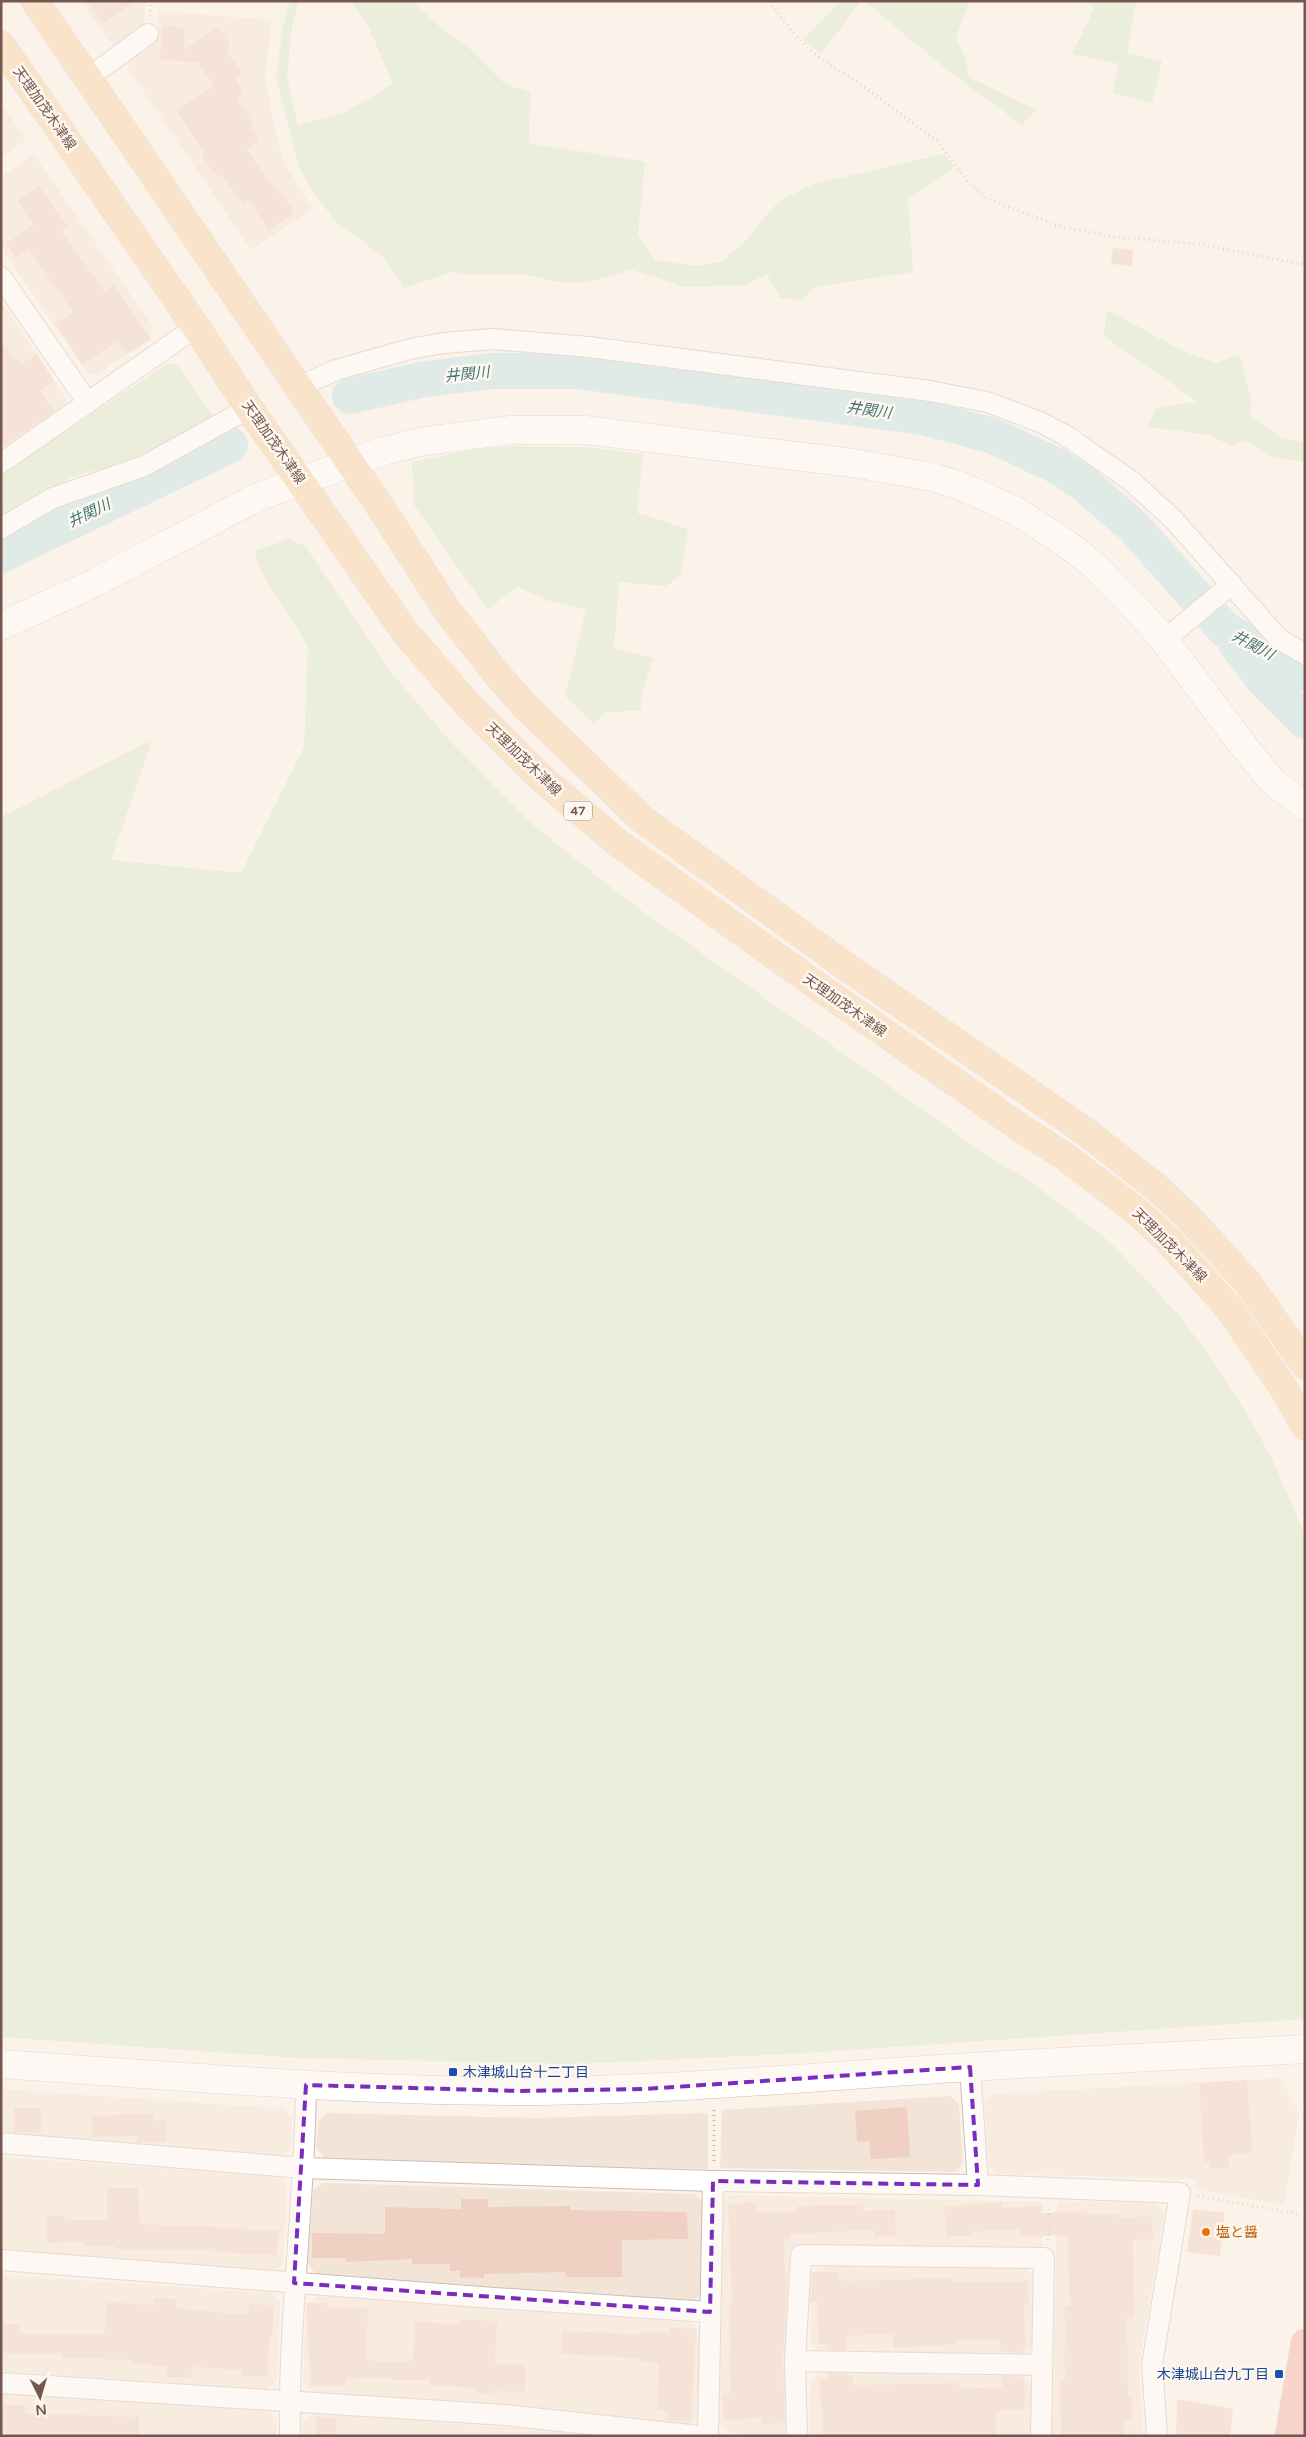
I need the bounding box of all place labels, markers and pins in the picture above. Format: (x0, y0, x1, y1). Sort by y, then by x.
place label: 木津城山台十二丁目 (463, 2064, 589, 2081)
marker: 木津城山台十二丁目 (447, 2066, 459, 2078)
place label: 塩と醤 (1216, 2224, 1258, 2241)
marker: 塩と醤 (1200, 2226, 1212, 2238)
place label: 木津城山台九丁目 (1157, 2366, 1269, 2383)
marker: 木津城山台九丁目 (1273, 2368, 1285, 2380)

